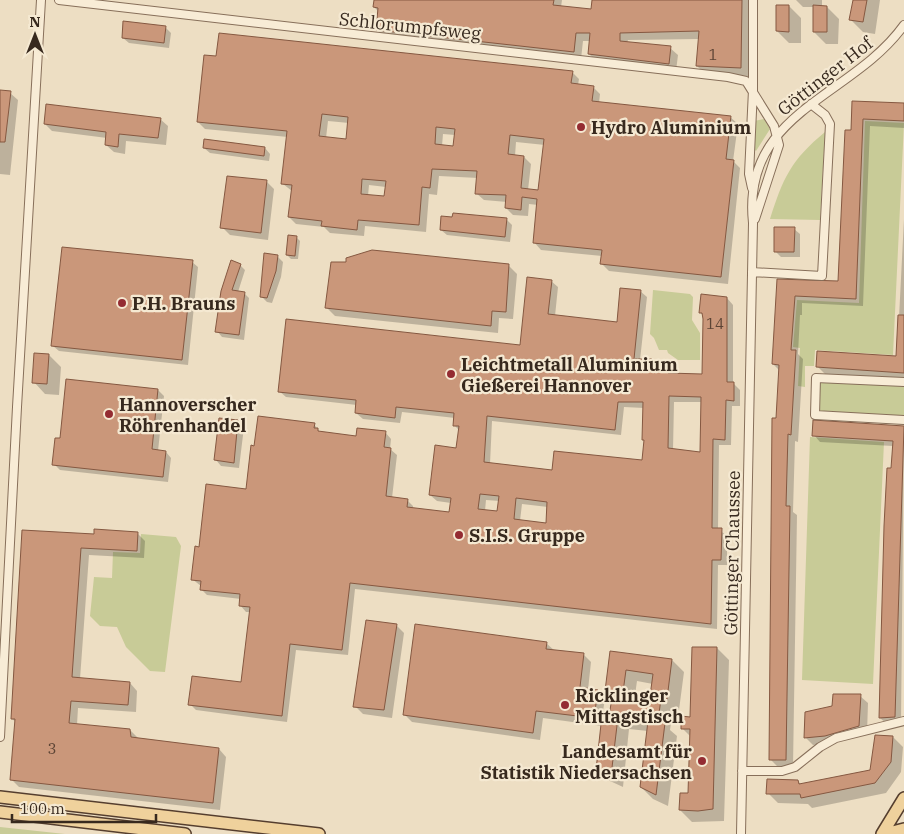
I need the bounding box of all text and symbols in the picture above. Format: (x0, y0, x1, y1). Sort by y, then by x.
street label: Schlorumpfsweg (338, 7, 482, 45)
north arrow (10, 10, 60, 60)
text: N (29, 13, 41, 31)
street label: Göttinger Hof (773, 31, 879, 120)
house number: 1 (708, 45, 718, 64)
place label: Hydro Aluminium (591, 116, 752, 139)
marker: Hydro Aluminium (575, 121, 587, 133)
place label: P.H. Brauns (132, 292, 235, 315)
marker: P.H. Brauns (116, 297, 128, 309)
house number: 14 (706, 314, 724, 333)
place label: Leichtmetall Aluminium Gießerei Hannover (461, 353, 678, 397)
marker: Leichtmetall Aluminium Gießerei Hannover (445, 368, 457, 380)
place label: Hannoverscher Röhrenhandel (119, 393, 257, 437)
marker: Hannoverscher Röhrenhandel (103, 408, 115, 420)
street label: Göttinger Chaussee (719, 470, 745, 636)
place label: S.I.S. Gruppe (469, 524, 585, 547)
marker: S.I.S. Gruppe (453, 529, 465, 541)
place label: Ricklinger Mittagstisch (575, 684, 684, 728)
marker: Ricklinger Mittagstisch (559, 699, 571, 711)
house number: 3 (47, 739, 57, 758)
place label: Landesamt für Statistik Niedersachsen (480, 740, 692, 784)
marker: Landesamt für Statistik Niedersachsen (696, 755, 708, 767)
scale bar (12, 792, 156, 824)
text: 100 m (20, 799, 65, 818)

